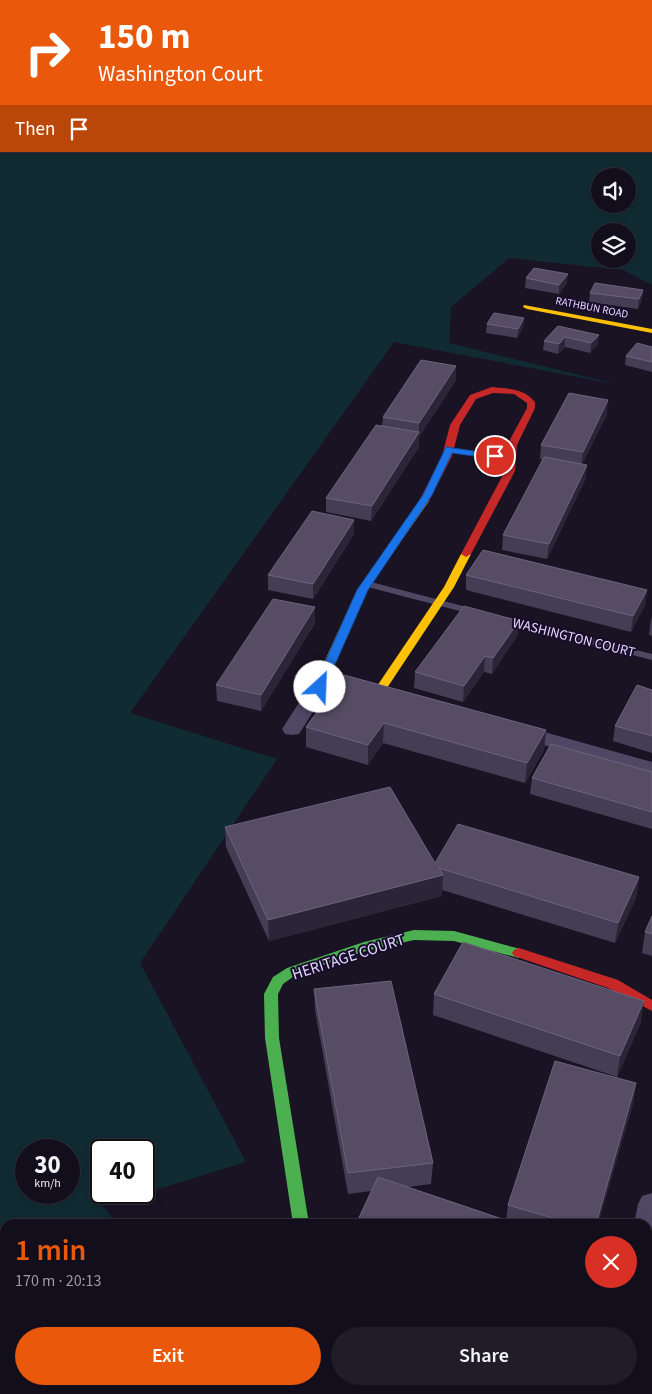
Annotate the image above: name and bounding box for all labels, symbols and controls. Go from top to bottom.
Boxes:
text: 150 m [98,12,190,62]
icon: right [15,20,80,85]
text: Washington Court [98,58,263,90]
icon: arrive [65,115,93,143]
text: Then [15,116,55,143]
map controls [591,168,636,268]
button: sound [591,168,636,213]
button: layers [591,223,636,268]
street label: RATHBUN ROAD [554,293,630,322]
pin [474,435,516,477]
icon: arrive [481,442,509,470]
street label: WASHINGTON COURT [510,613,638,663]
position arrow [293,660,345,712]
street label: HERITAGE COURT [289,928,408,986]
speed limit sign: 40 [90,1139,155,1204]
text: 30 [34,1147,61,1183]
text: km/h [34,1175,61,1192]
text: 1 min [15,1229,86,1272]
button: close [585,1236,637,1288]
text: 170 m · 20:13 [15,1270,102,1292]
button: Exit [15,1327,321,1385]
button: Share [331,1327,637,1385]

